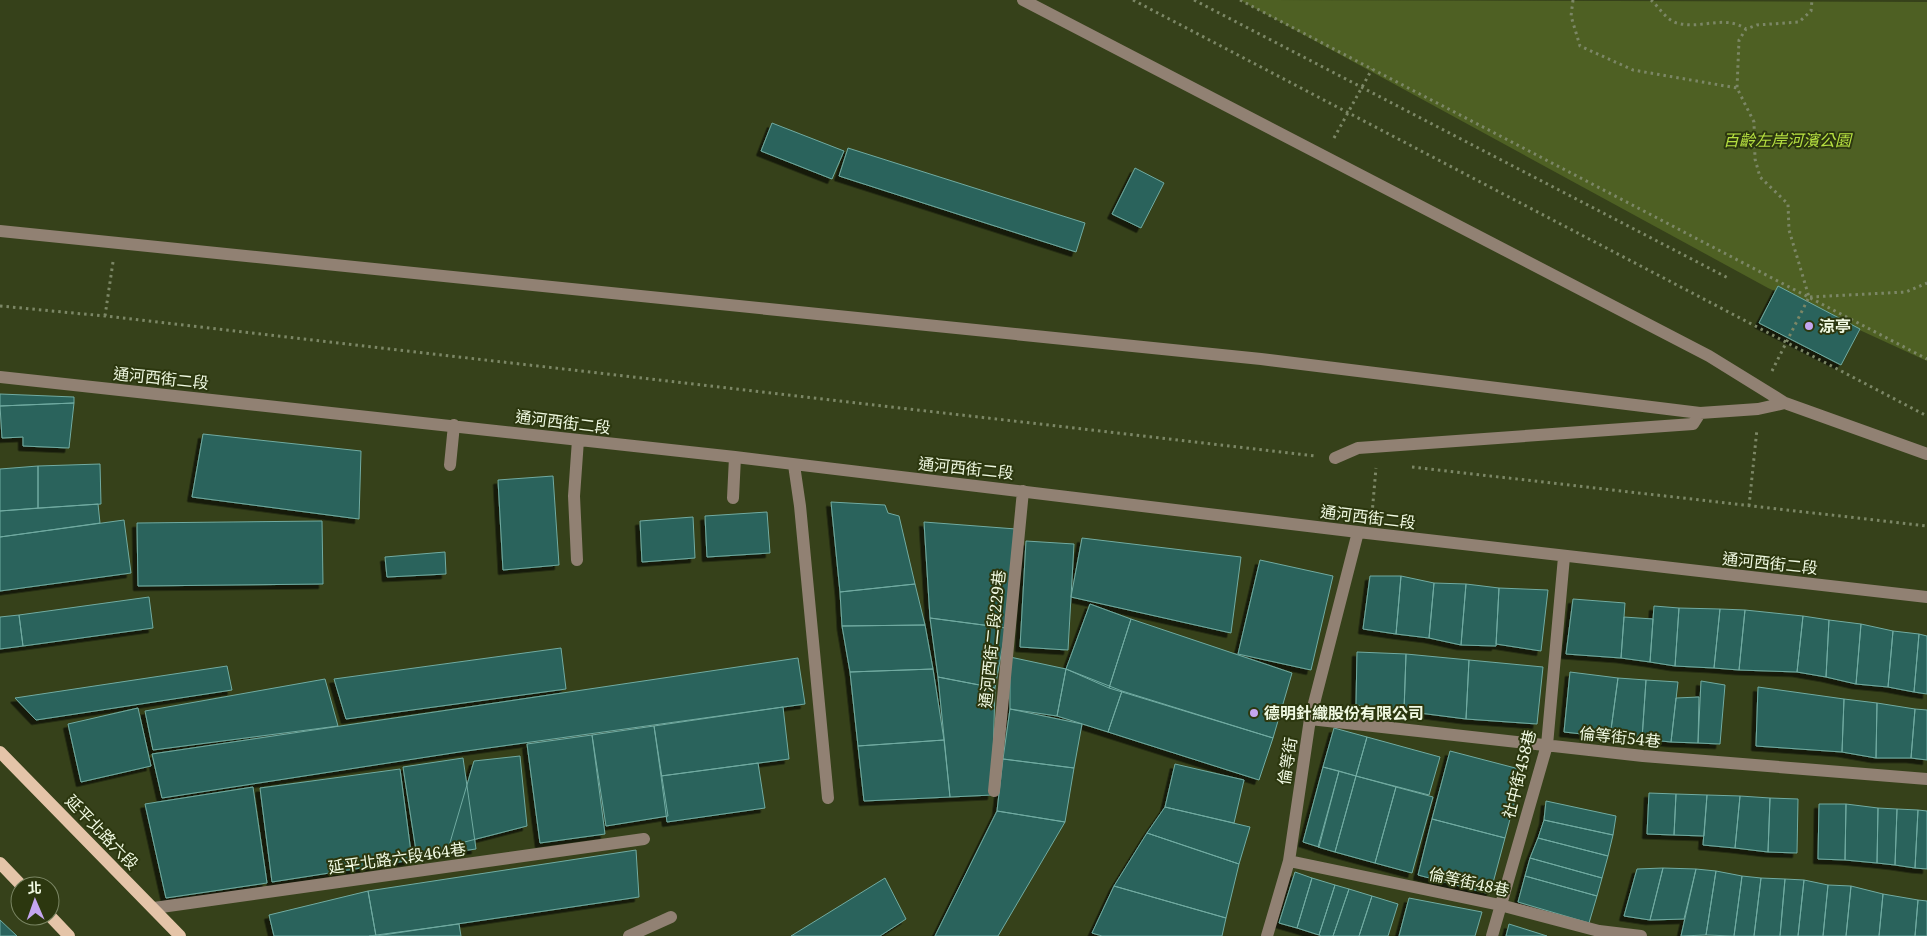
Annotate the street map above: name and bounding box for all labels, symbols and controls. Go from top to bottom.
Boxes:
park label: 百齡左岸河濱公園 [1723,129,1853,151]
place label: 涼亭 [1819,315,1851,337]
marker: 涼亭 [1803,320,1815,332]
street label: 通河西街二段 [112,362,210,394]
street label: 通河西街二段 [514,405,612,439]
street label: 通河西街二段 [917,452,1015,484]
street label: 通河西街二段 [1319,500,1417,534]
street label: 通河西街二段 [1721,547,1819,579]
street label: 通河西街二段229巷 [974,569,1010,709]
place label: 德明針織股份有限公司 [1264,702,1424,724]
marker: 德明針織股份有限公司 [1248,707,1260,719]
street label: 倫等街54巷 [1578,722,1662,752]
street label: 社中街458巷 [1497,727,1541,821]
street label: 倫等街 [1272,736,1302,786]
street label: 延平北路六段 [61,790,143,874]
street label: 延平北路六段464巷 [327,837,467,879]
street label: 倫等街48巷 [1427,863,1511,901]
north arrow [10,876,60,926]
text: 北 [27,878,42,897]

